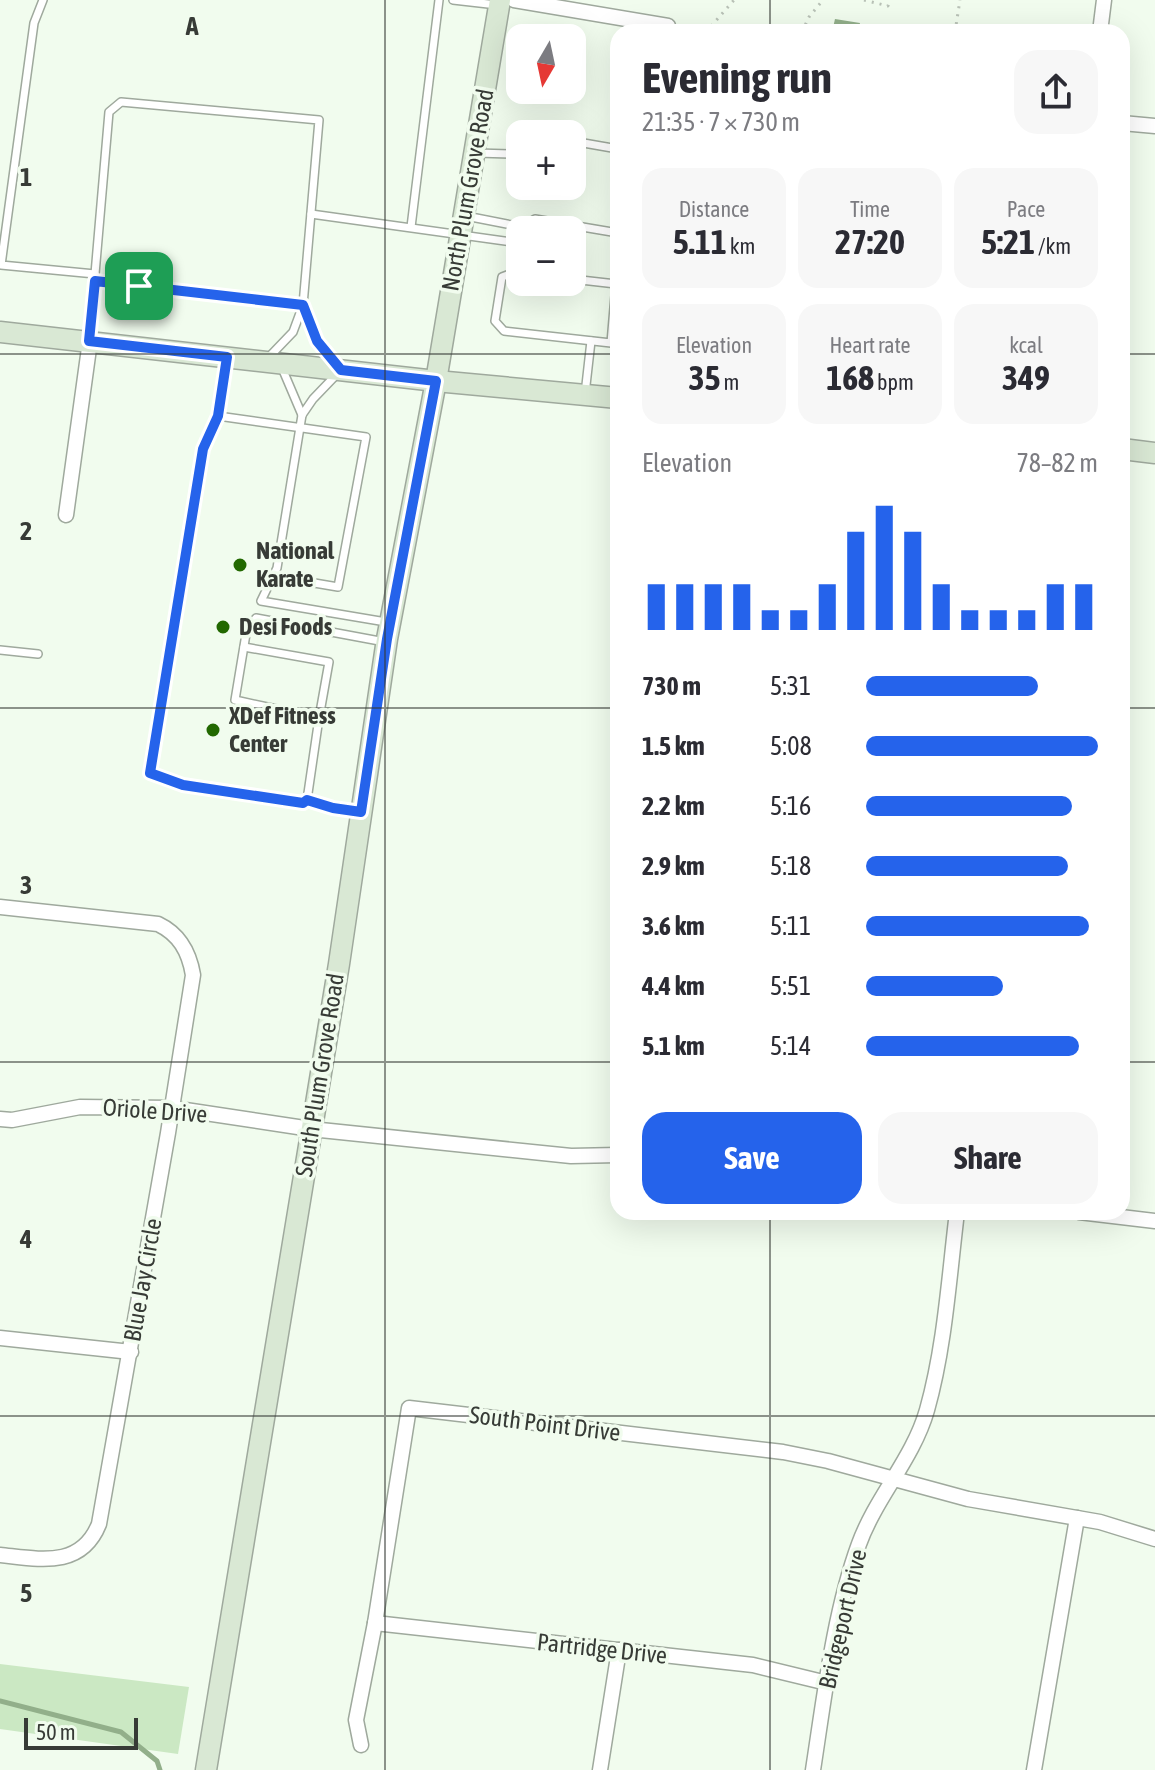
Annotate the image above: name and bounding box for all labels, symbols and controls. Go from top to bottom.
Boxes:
text: A [185,11,199,41]
north arrow [506,24,586,104]
map controls [506,24,586,296]
button: share [1014,50,1098,134]
text: Evening run [642,52,832,102]
street label: North Plum Grove Road [436,87,499,293]
text: 21:35 · 7 × 730 m [642,107,800,137]
button: + [506,120,586,200]
text: 1 [20,162,32,192]
text: Distance [679,196,749,222]
text: Time [850,196,890,222]
text: Pace [1007,196,1045,222]
button: − [506,216,586,296]
text: 5.11 [673,222,727,261]
text: 27:20 [835,222,905,261]
text: 5:21 [981,222,1035,261]
text: km [727,233,755,259]
text: /km [1035,233,1071,259]
pin [105,252,173,320]
icon: arrive [117,264,161,308]
text: Elevation [676,332,752,358]
text: Heart rate [829,332,911,358]
text: kcal [1009,332,1043,358]
text: 35 [689,358,721,397]
text: 168 [826,358,874,397]
text: 349 [1002,358,1050,397]
text: m [721,369,739,395]
text: bpm [874,369,914,395]
text: Elevation [642,448,732,478]
text: 78–82 m [1016,448,1098,478]
text: 2 [20,516,32,546]
place label: National Karate [256,537,335,592]
marker: National Karate [231,556,249,574]
place label: Desi Foods [239,613,333,640]
marker: Desi Foods [214,618,232,636]
text: 730 m [642,671,701,701]
text: 5:31 [770,671,811,701]
place label: XDef Fitness Center [228,702,336,757]
marker: XDef Fitness Center [204,721,222,739]
text: 1.5 km [642,731,705,761]
text: 5:08 [770,731,812,761]
text: 2.2 km [642,791,705,821]
text: 5:16 [770,791,811,821]
text: 2.9 km [642,851,705,881]
text: 5:18 [770,851,811,881]
text: 3 [20,870,32,900]
text: 3.6 km [642,911,705,941]
text: 5:11 [770,911,811,941]
street label: South Plum Grove Road [290,971,349,1179]
text: 4.4 km [642,971,705,1001]
text: 5:51 [770,971,811,1001]
text: 5.1 km [642,1031,705,1061]
text: 5:14 [770,1031,811,1061]
street label: Oriole Drive [102,1093,208,1128]
button: Save [642,1112,862,1204]
button: Share [878,1112,1098,1204]
street label: Blue Jay Circle [118,1216,167,1344]
text: 4 [19,1224,32,1254]
street label: South Point Drive [468,1401,622,1446]
street label: Bridgeport Drive [813,1546,872,1691]
text: 5 [20,1578,32,1608]
street label: Partridge Drive [536,1628,668,1669]
scale bar [24,1714,138,1750]
text: 50 m [36,1719,76,1745]

